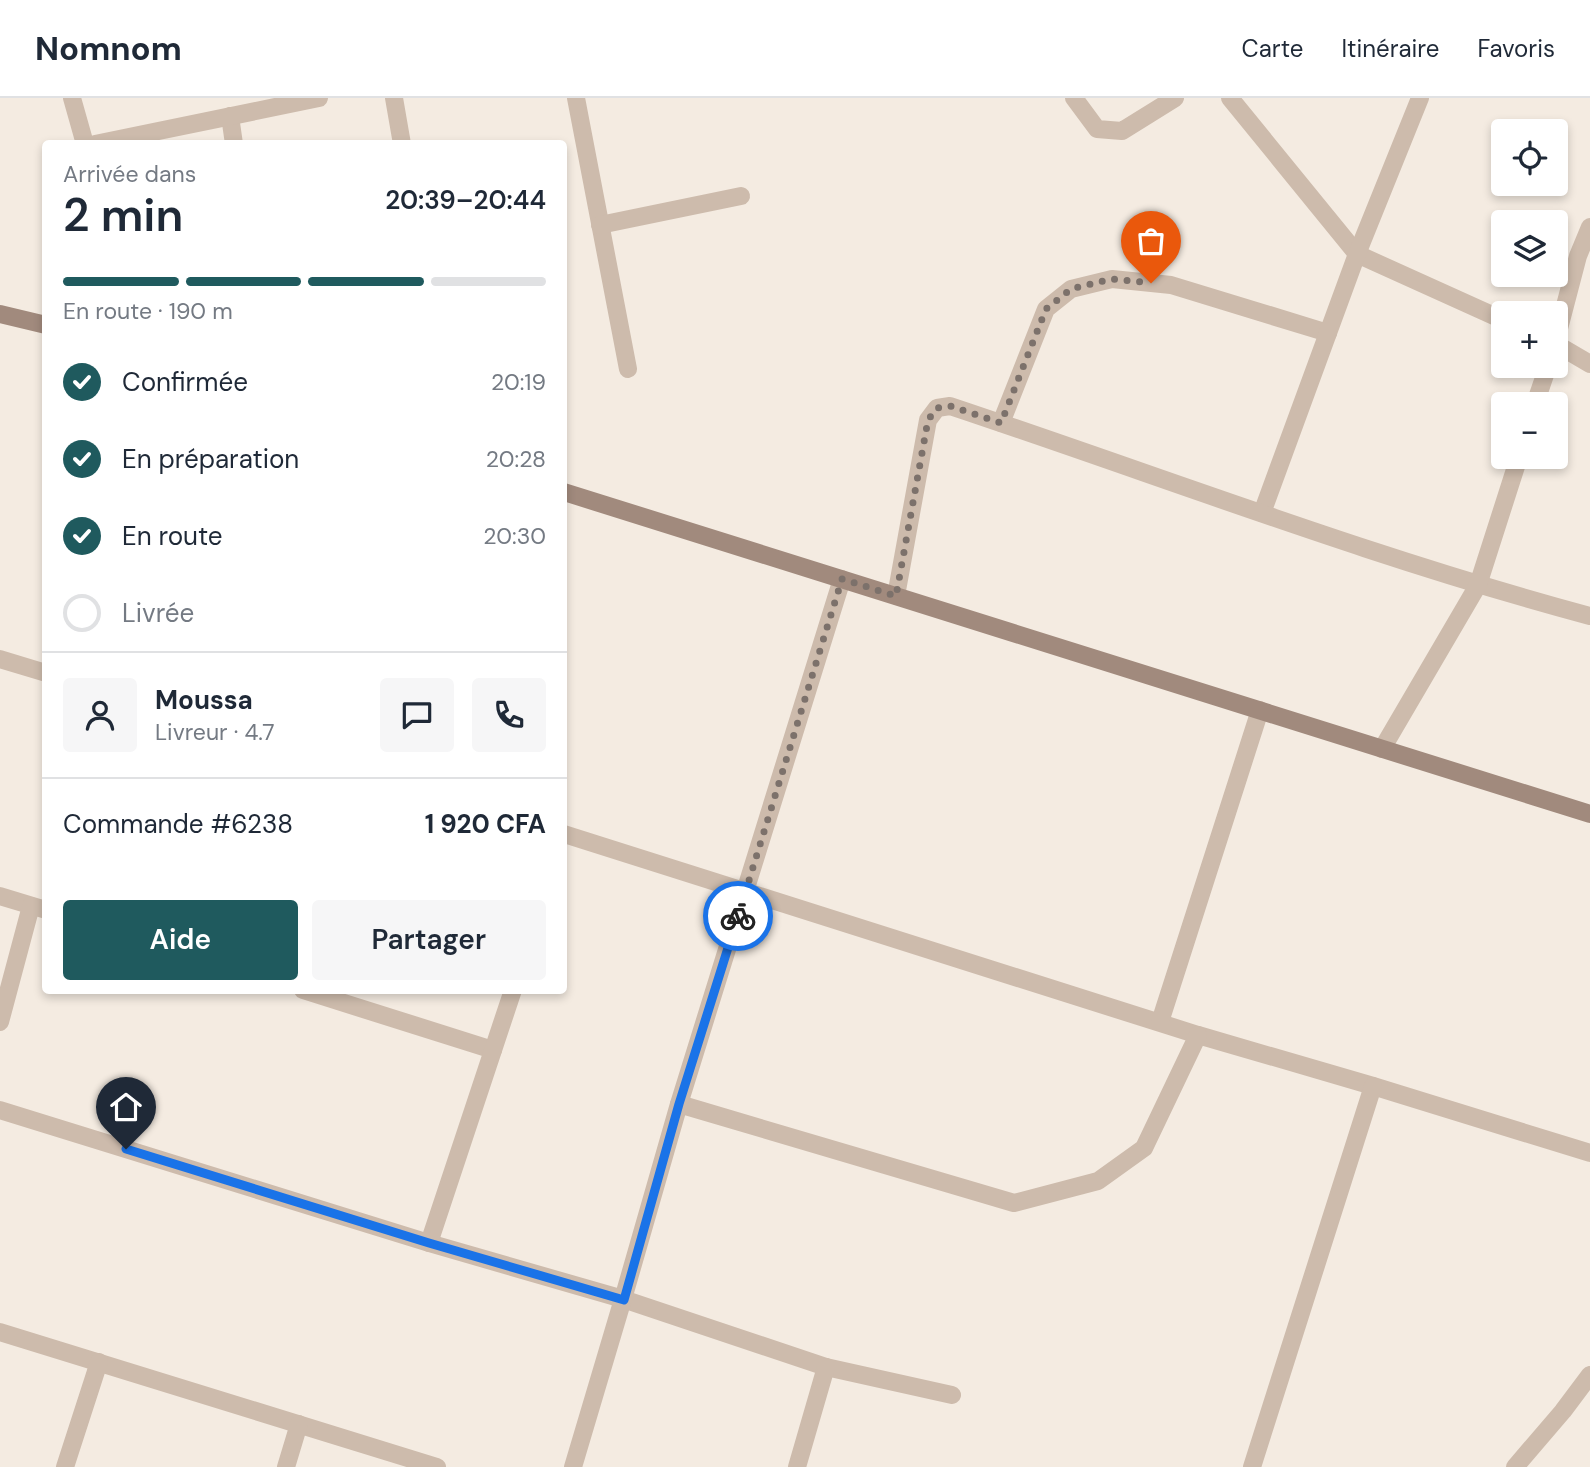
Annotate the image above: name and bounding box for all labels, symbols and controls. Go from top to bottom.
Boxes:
text: Nomnom [35,27,182,70]
text: Carte [1242,33,1303,64]
text: Itinéraire [1341,33,1439,64]
text: Favoris [1477,33,1555,64]
map controls [1491,119,1568,469]
button: locate [1491,119,1568,196]
text: Arrivée dans [63,159,196,189]
text: 20:39–20:44 [385,183,546,217]
text: 2 min [63,185,183,245]
button: layers [1491,210,1568,287]
pin [1121,211,1181,283]
icon: bag [1132,222,1170,260]
text: En route · 190 m [63,296,233,326]
button: + [1491,301,1568,378]
icon: check [63,363,101,401]
text: Confirmée [122,365,248,399]
text: 20:19 [491,367,546,397]
button: − [1491,392,1568,469]
icon: check [63,440,101,478]
text: En préparation [122,442,299,476]
text: 20:28 [486,444,546,474]
icon: check [63,517,101,555]
text: En route [122,519,223,553]
text: 20:30 [483,521,546,551]
text: Livrée [122,596,194,630]
button: person [63,678,137,752]
button: chat [380,678,454,752]
button: phone [472,678,546,752]
text: Moussa [155,683,253,717]
text: Livreur · 4.7 [155,717,275,747]
text: Commande #6238 [63,807,293,841]
text: 1 920 CFA [425,807,546,841]
courier [703,881,773,951]
icon: bike [719,897,757,935]
button: Aide [63,900,298,980]
button: Partager [312,900,546,980]
pin [96,1077,156,1149]
icon: home [107,1088,145,1126]

